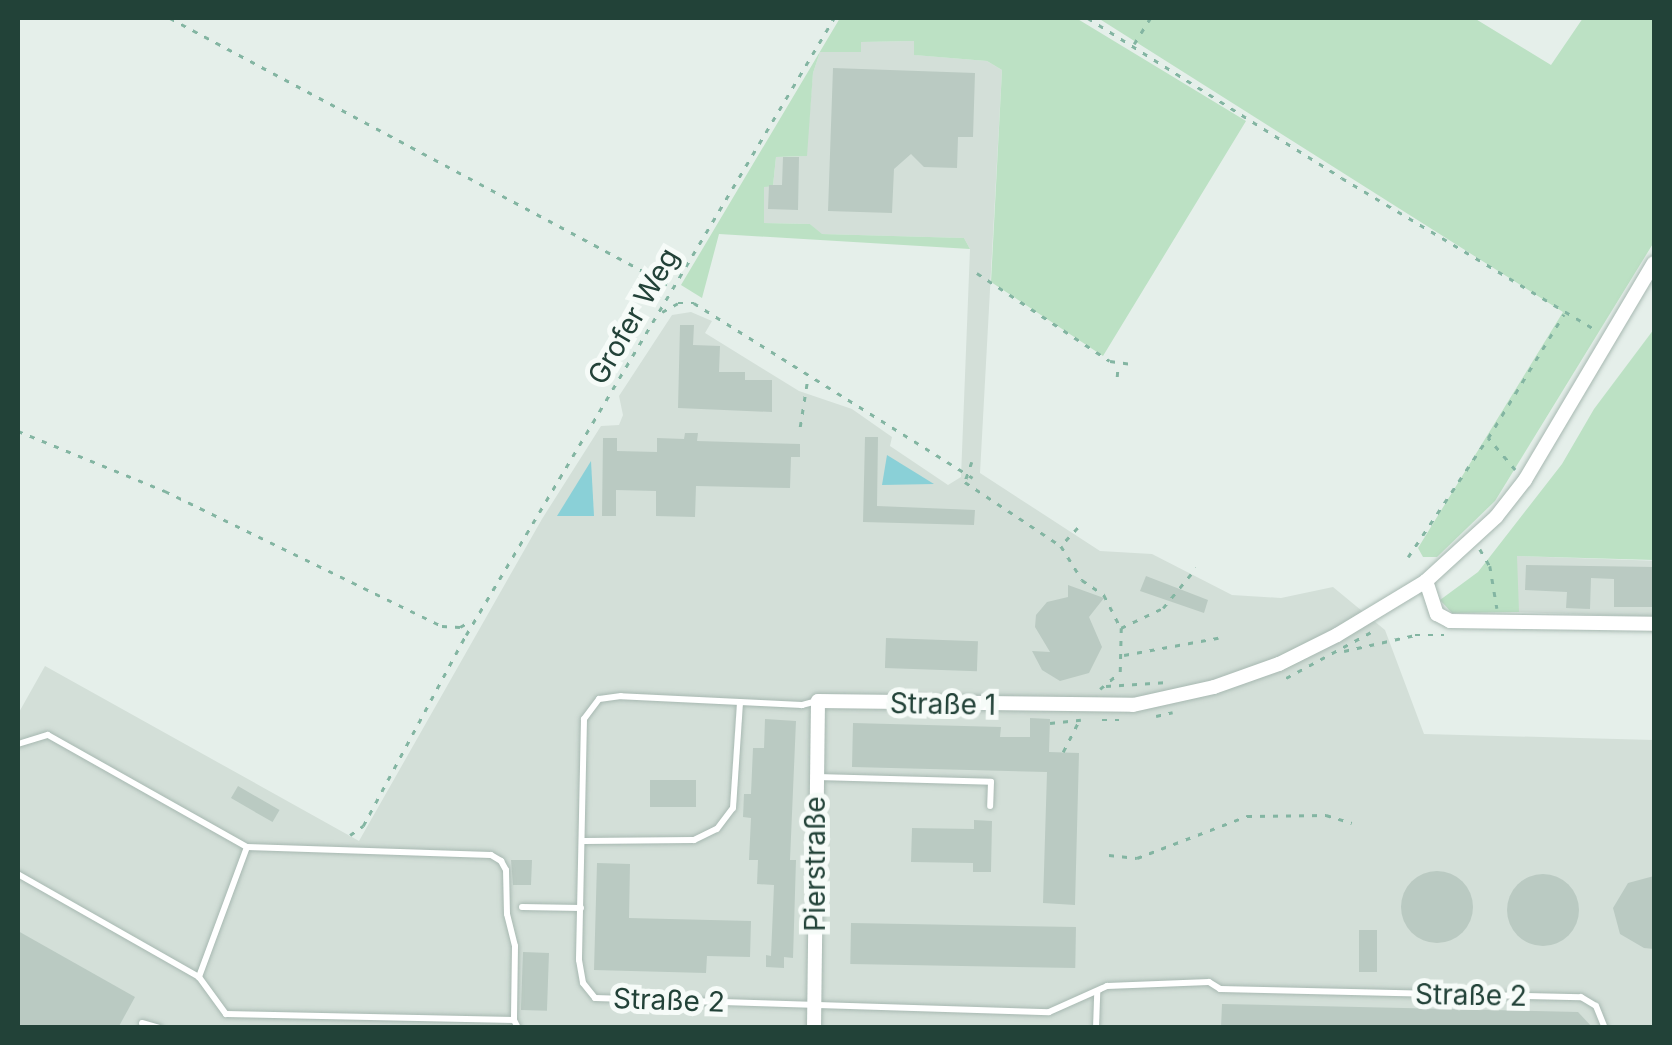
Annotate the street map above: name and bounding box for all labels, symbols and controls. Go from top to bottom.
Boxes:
street label: Grofer Weg [581,242,685,390]
street label: Straße 1 [890,686,996,722]
street label: Pierstraße [798,796,832,932]
street label: Straße 2 [1415,977,1527,1013]
street label: Straße 2 [612,981,726,1019]

